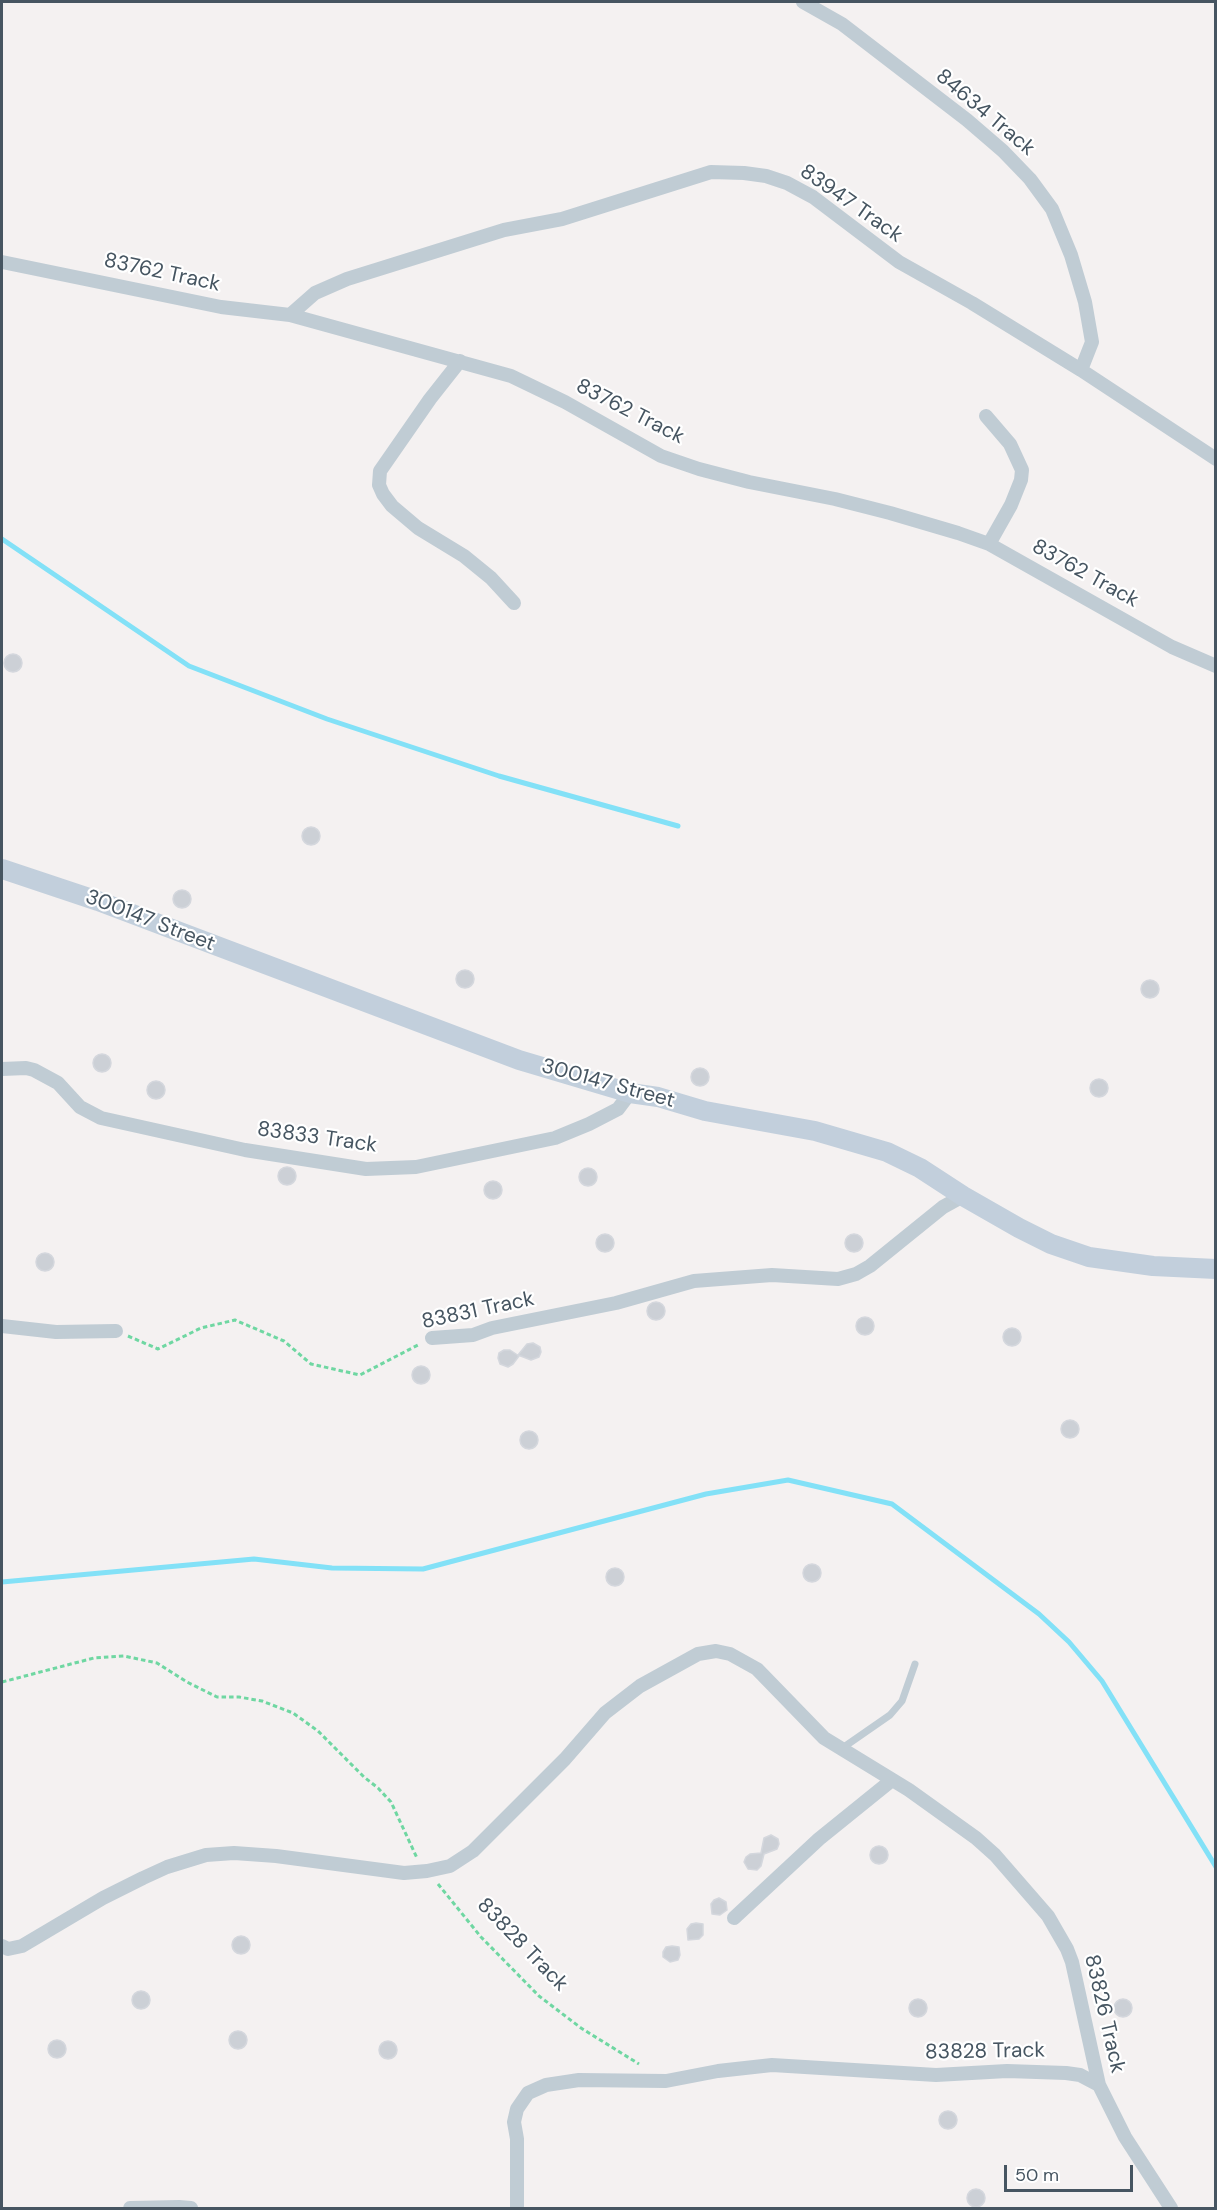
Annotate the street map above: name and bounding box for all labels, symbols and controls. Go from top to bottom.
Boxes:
street label: 84634 Track [930,64,1040,162]
street label: 83947 Track [795,159,907,249]
street label: 83762 Track [102,248,222,298]
street label: 83762 Track [572,374,688,450]
street label: 83762 Track [1027,534,1143,614]
street label: 300147 Street [82,885,218,957]
street label: 300147 Street [539,1054,677,1114]
street label: 83833 Track [255,1117,379,1159]
street label: 83831 Track [419,1287,537,1335]
street label: 83828 Track [471,1893,573,1997]
street label: 83826 Track [1078,1952,1130,2076]
street label: 83828 Track [925,2038,1045,2066]
scale bar [1007,2153,1136,2191]
text: 50 m [1015,2163,1059,2187]

